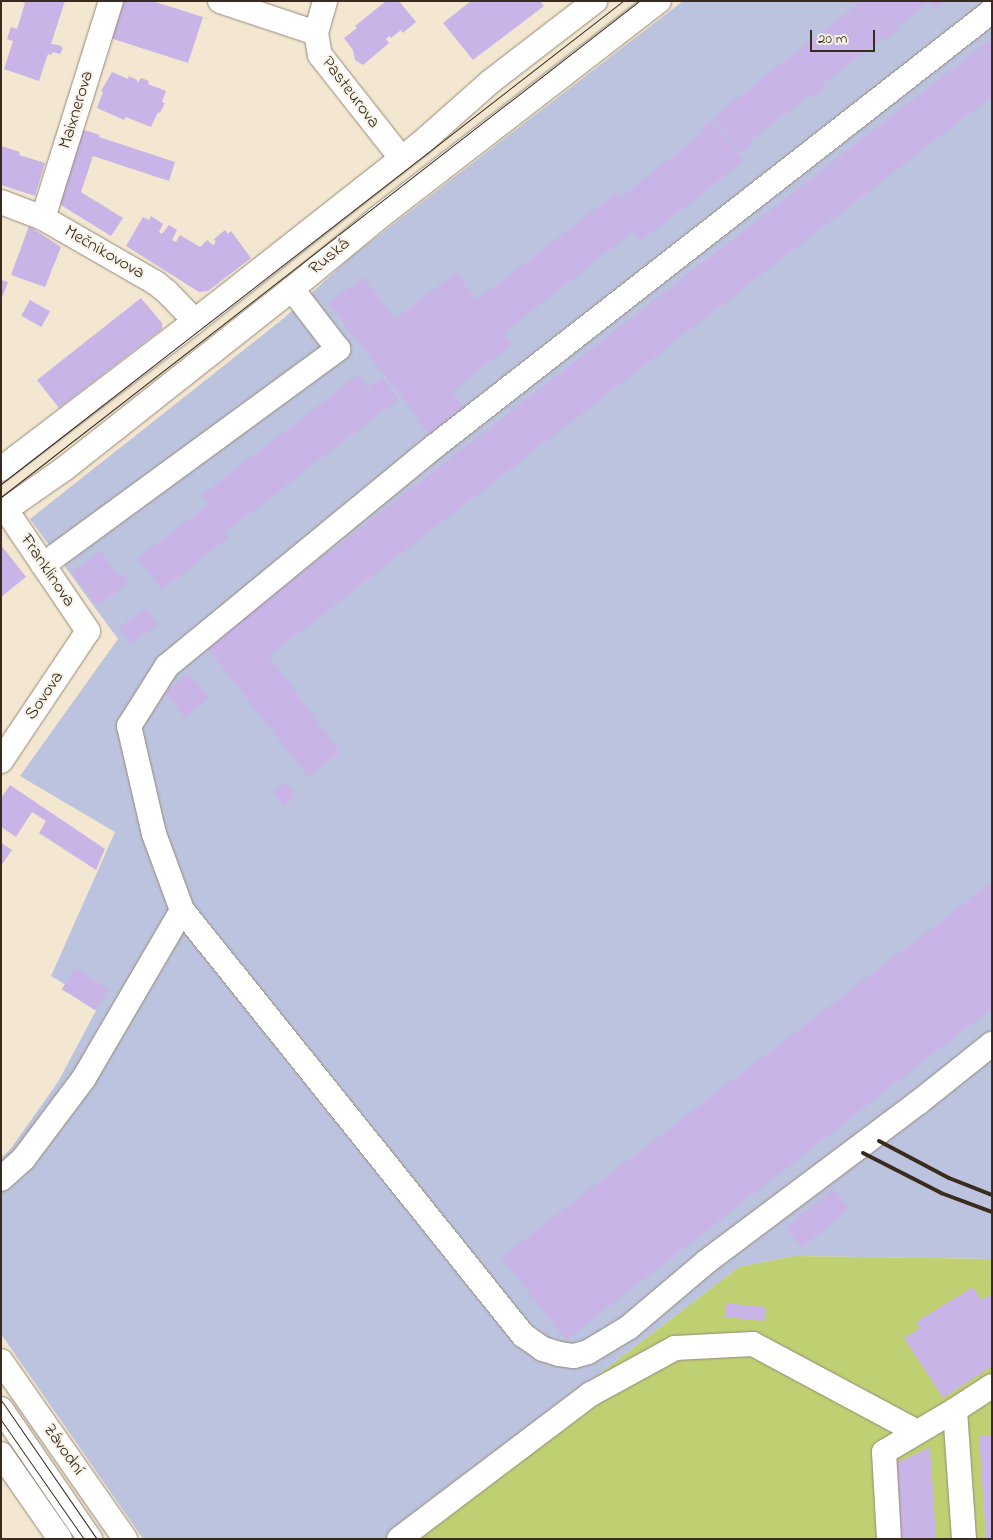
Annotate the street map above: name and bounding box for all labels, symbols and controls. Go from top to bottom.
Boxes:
scale bar [813,20,878,52]
text: 20 m [818,28,847,50]
street label: Pasteurova [316,53,384,133]
street label: Maixnerova [55,68,99,152]
street label: Mečnikovova [60,221,148,285]
street label: Ruská [305,234,355,280]
street label: Franklinova [15,530,79,612]
street label: Sovova [21,668,69,724]
street label: Závodní [38,1420,88,1480]

